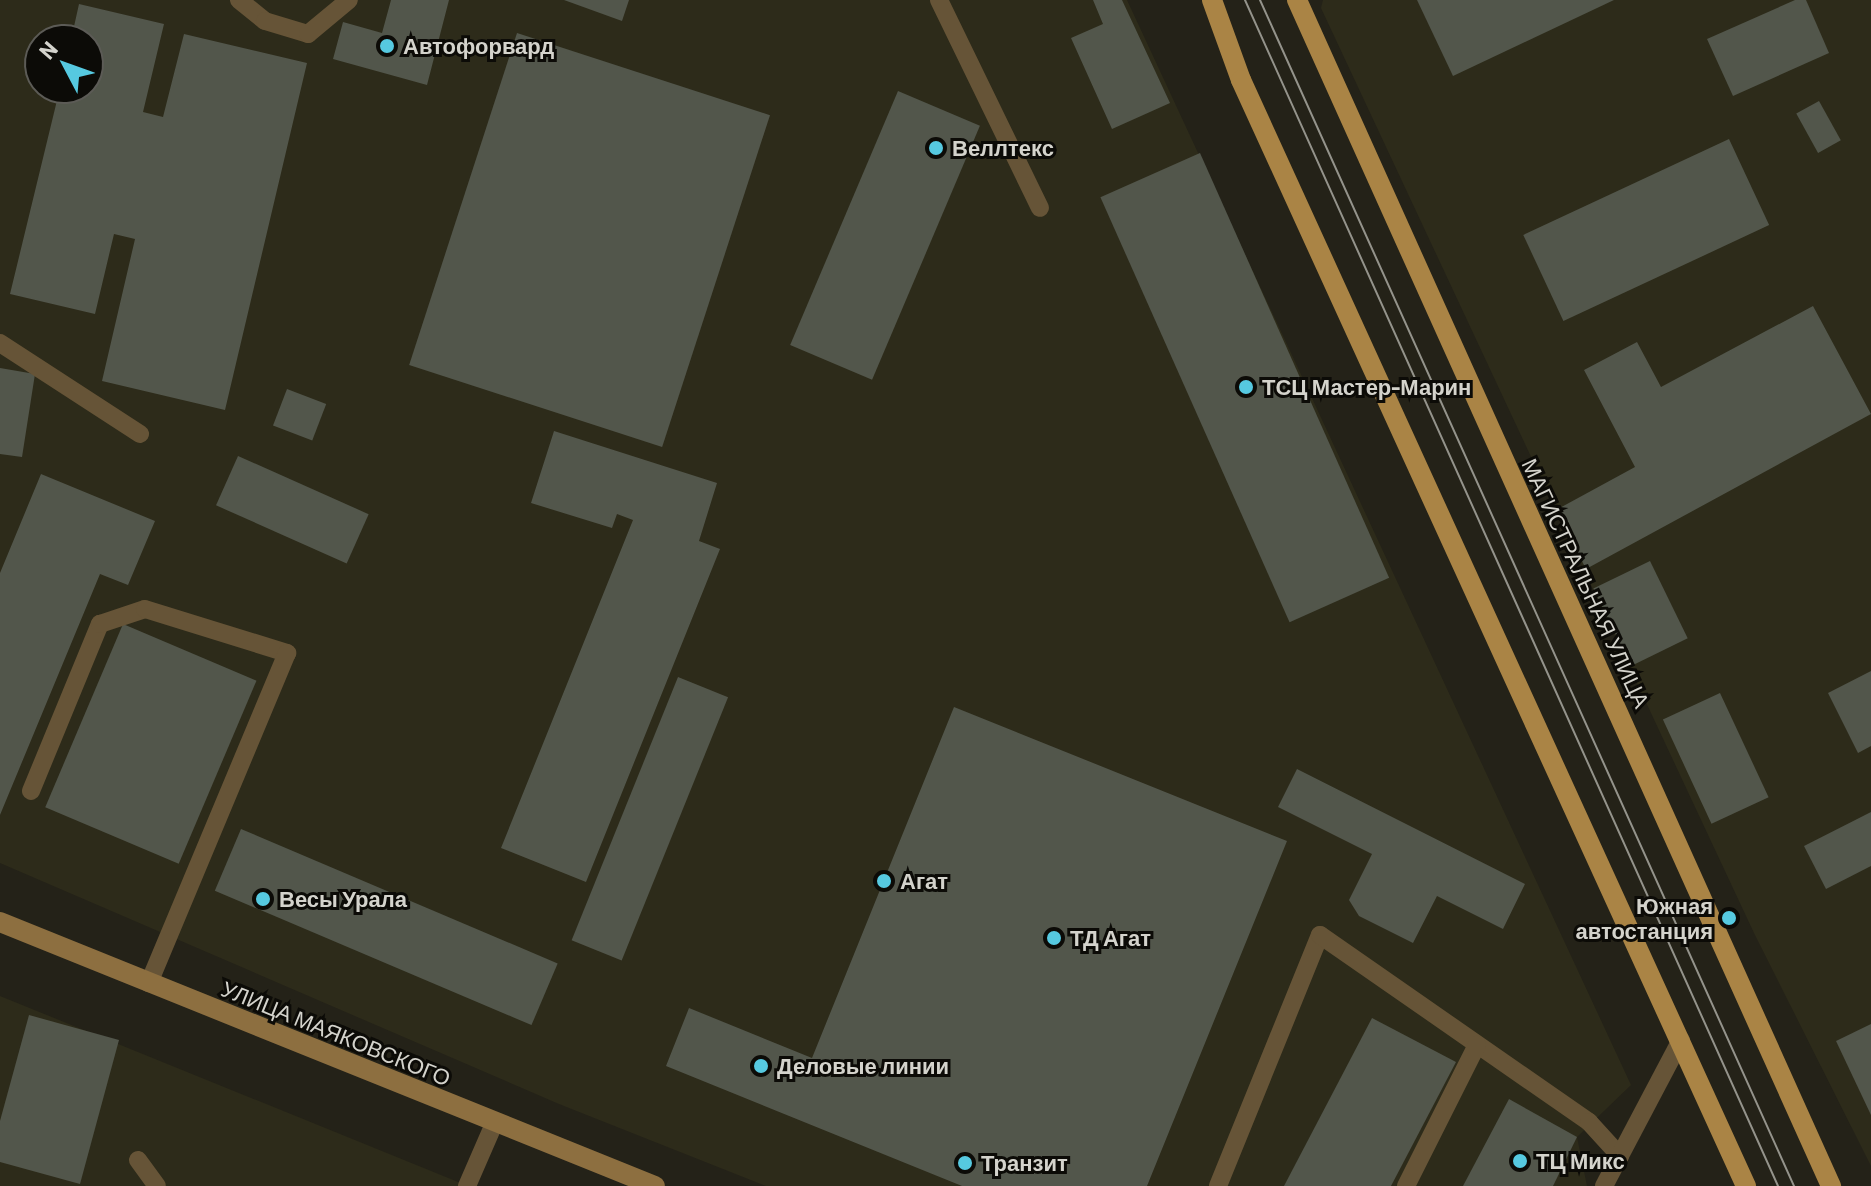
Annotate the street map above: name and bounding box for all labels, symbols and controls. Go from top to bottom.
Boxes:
north arrow [24,24,104,104]
place label: Автофорвард [403,33,554,59]
text: N [33,36,62,64]
marker: Автофорвард [378,37,396,55]
place label: Веллтекс [952,135,1054,161]
marker: Веллтекс [927,139,945,157]
place label: ТСЦ Мастер-Марин [1262,374,1471,400]
marker: ТСЦ Мастер-Марин [1237,378,1255,396]
street label: МАГИСТРАЛЬНАЯ УЛИЦА [1517,454,1655,712]
place label: Агат [900,868,948,894]
marker: Агат [875,872,893,890]
place label: Весы Урала [279,886,407,912]
marker: Весы Урала [254,890,272,908]
place label: Южная автостанция [1575,892,1713,944]
marker: Южная автостанция [1720,909,1738,927]
place label: ТД Агат [1070,925,1151,951]
marker: ТД Агат [1045,929,1063,947]
street label: УЛИЦА МАЯКОВСКОГО [218,975,454,1091]
place label: Деловые линии [777,1053,949,1079]
marker: Деловые линии [752,1057,770,1075]
place label: ТЦ Микс [1536,1148,1625,1174]
place label: Транзит [981,1150,1068,1176]
marker: ТЦ Микс [1511,1152,1529,1170]
marker: Транзит [956,1154,974,1172]

